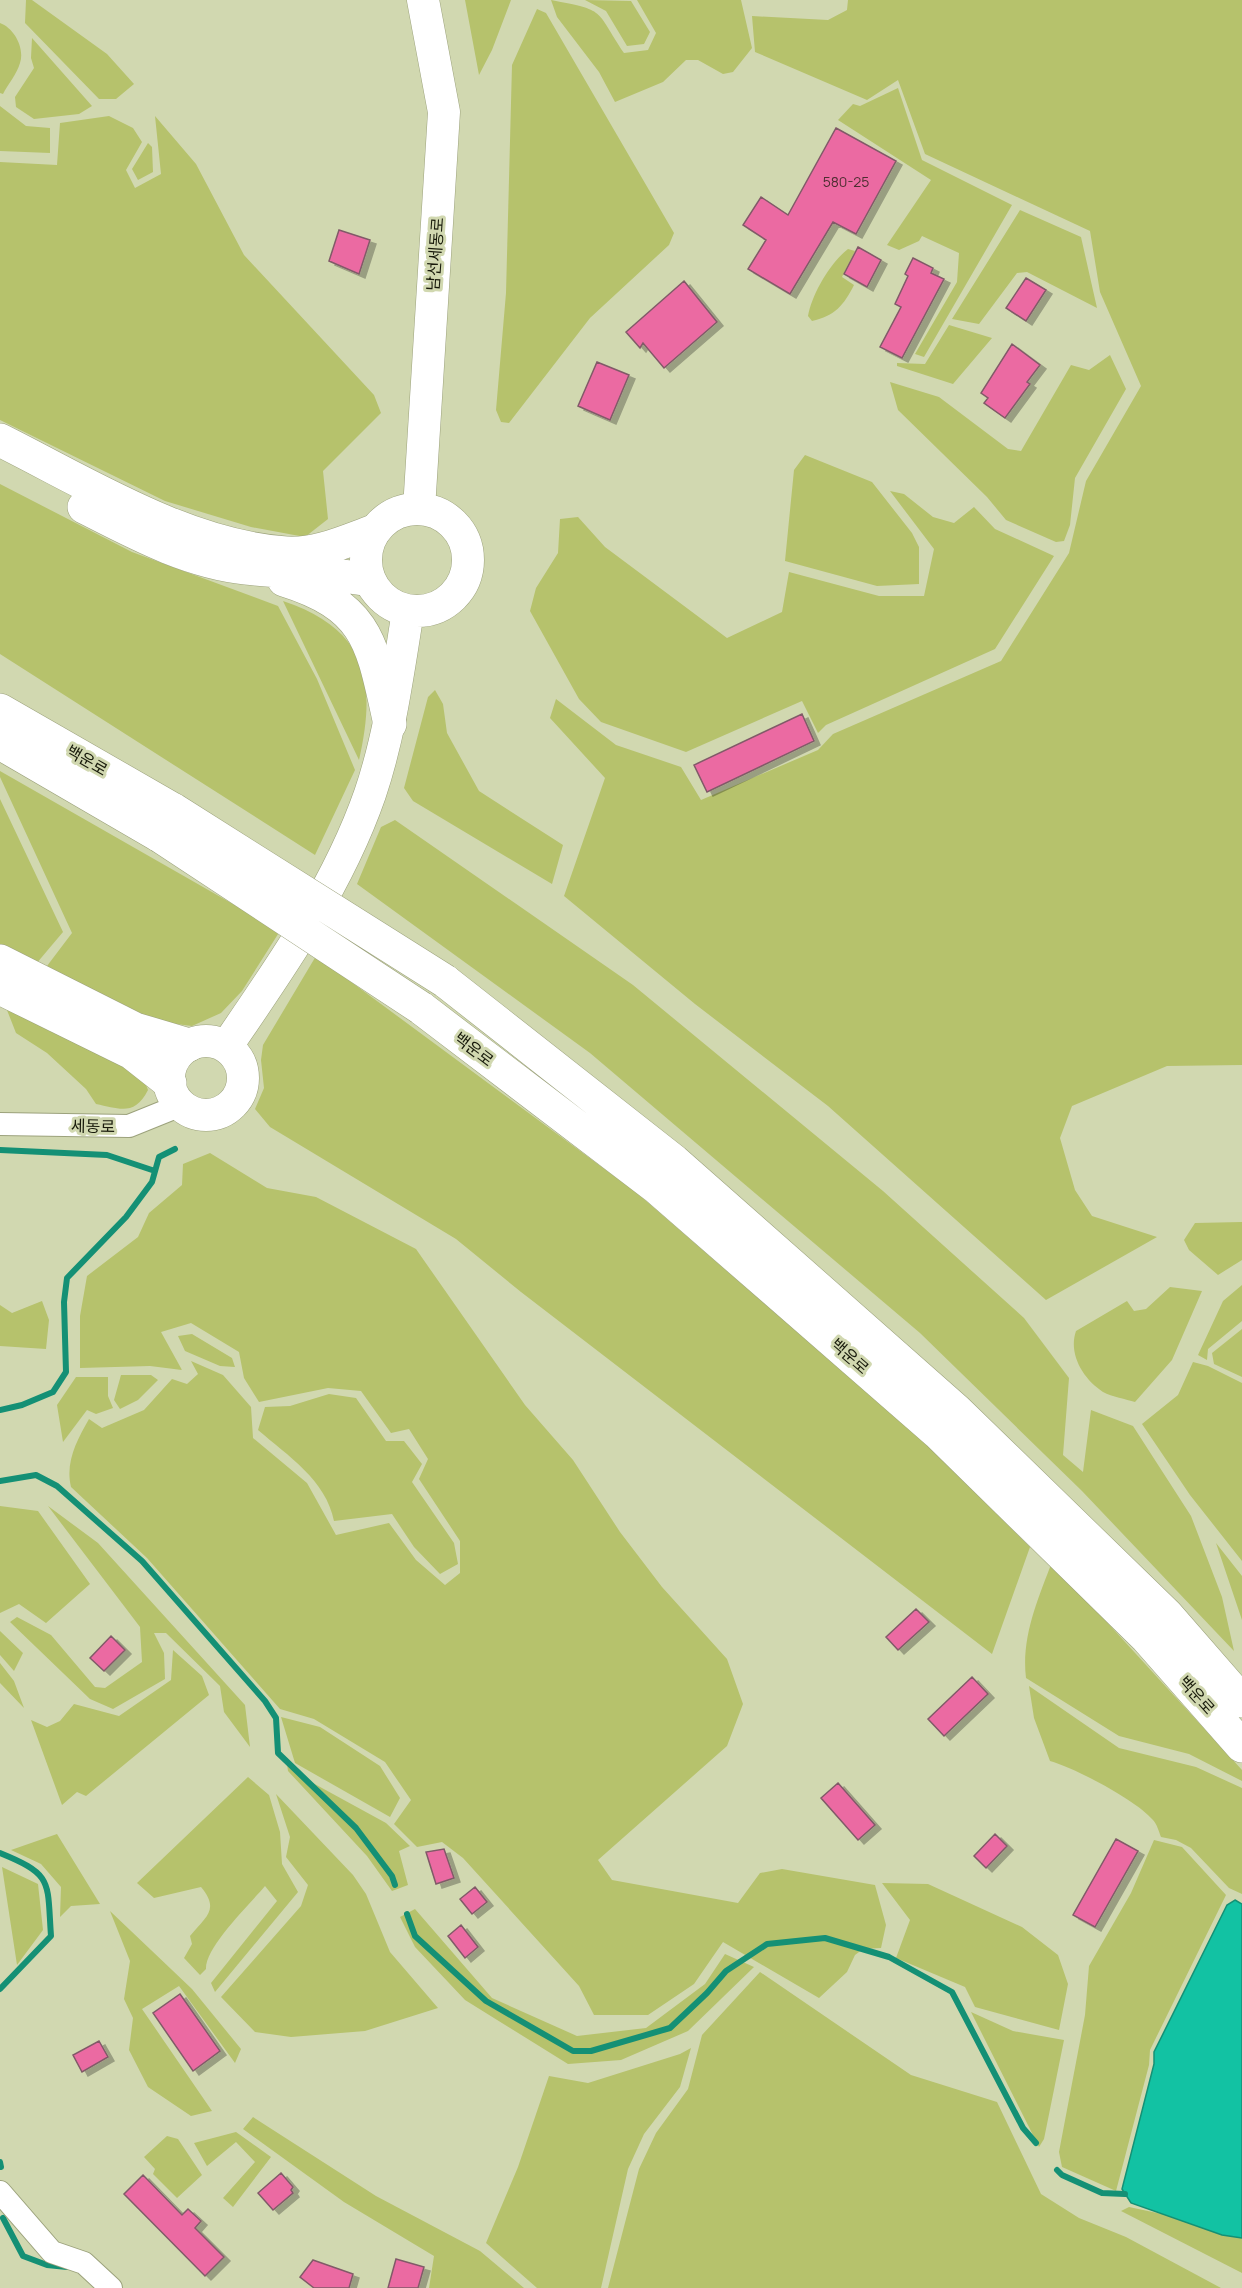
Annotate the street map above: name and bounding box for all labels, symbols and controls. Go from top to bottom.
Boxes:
house number: 580-25 [823,172,869,191]
street label: 남선세동로 [421,216,449,291]
street label: 백운로 [62,739,112,781]
street label: 백운로 [450,1027,498,1071]
street label: 세동로 [71,1115,116,1137]
street label: 백운로 [826,1333,874,1379]
street label: 백운로 [1174,1671,1220,1719]

